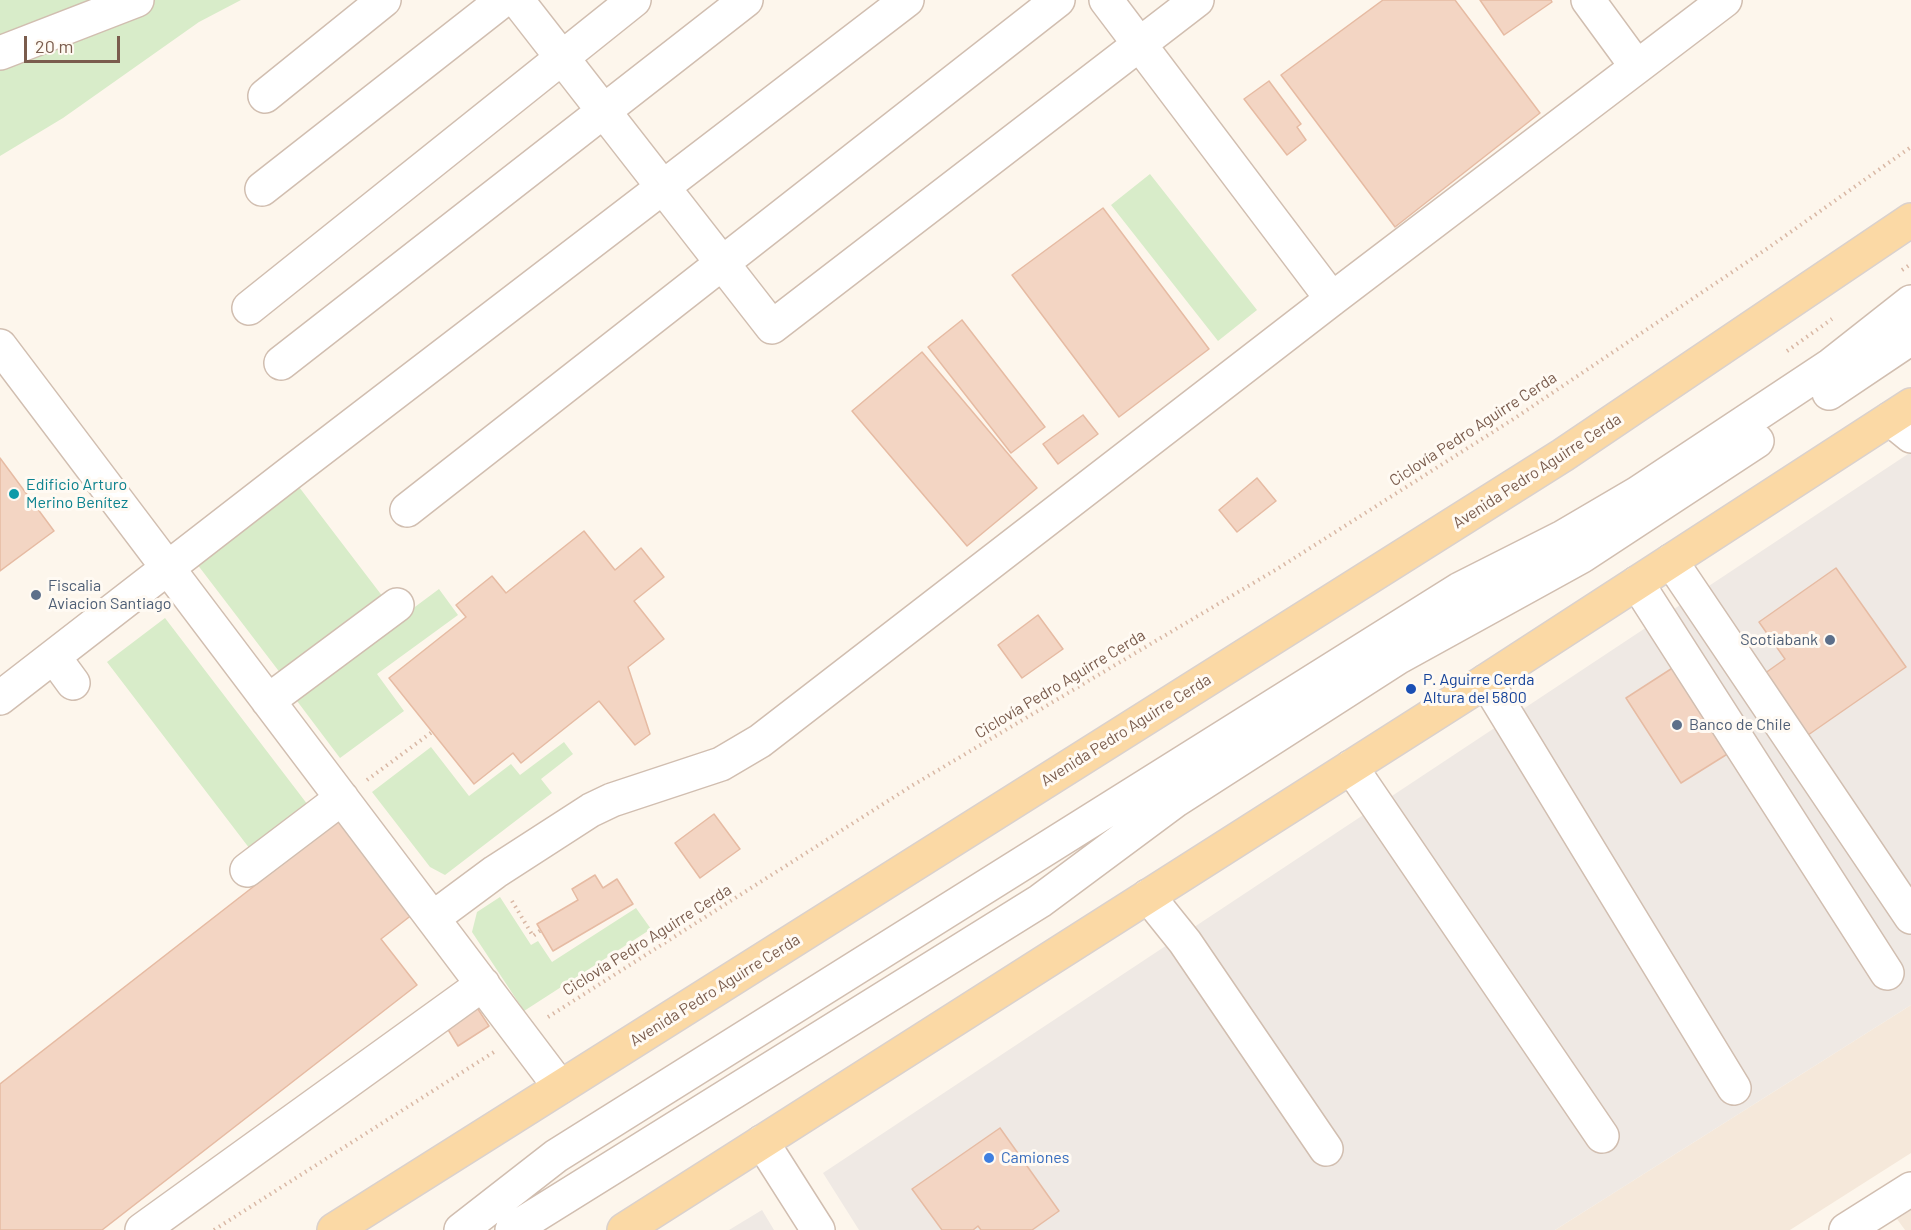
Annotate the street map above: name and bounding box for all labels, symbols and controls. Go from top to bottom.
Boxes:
scale bar [27,24,123,62]
text: 20 m [35,35,73,57]
street label: Ciclovía Pedro Aguirre Cerda [1386,368,1560,490]
street label: Avenida Pedro Aguirre Cerda [1449,409,1625,533]
place label: Edificio Arturo Merino Benítez [26,475,128,513]
marker: Edificio Arturo Merino Benítez [7,487,21,501]
place label: Fiscalia Aviacion Santiago [48,576,172,614]
marker: Fiscalia Aviacion Santiago [29,588,43,602]
street label: Ciclovía Pedro Aguirre Cerda [971,625,1149,743]
place label: Scotiabank [1740,630,1818,650]
marker: Scotiabank [1823,633,1837,647]
street label: Avenida Pedro Aguirre Cerda [1037,670,1215,790]
place label: P. Aguirre Cerda Altura del 5800 [1423,670,1534,708]
marker: P. Aguirre Cerda Altura del 5800 [1404,682,1418,696]
place label: Banco de Chile [1689,715,1791,735]
marker: Banco de Chile [1670,718,1684,732]
street label: Ciclovía Pedro Aguirre Cerda [559,880,735,1000]
street label: Avenida Pedro Aguirre Cerda [626,930,804,1050]
place label: Camiones [1001,1148,1069,1168]
marker: Camiones [982,1151,996,1165]

